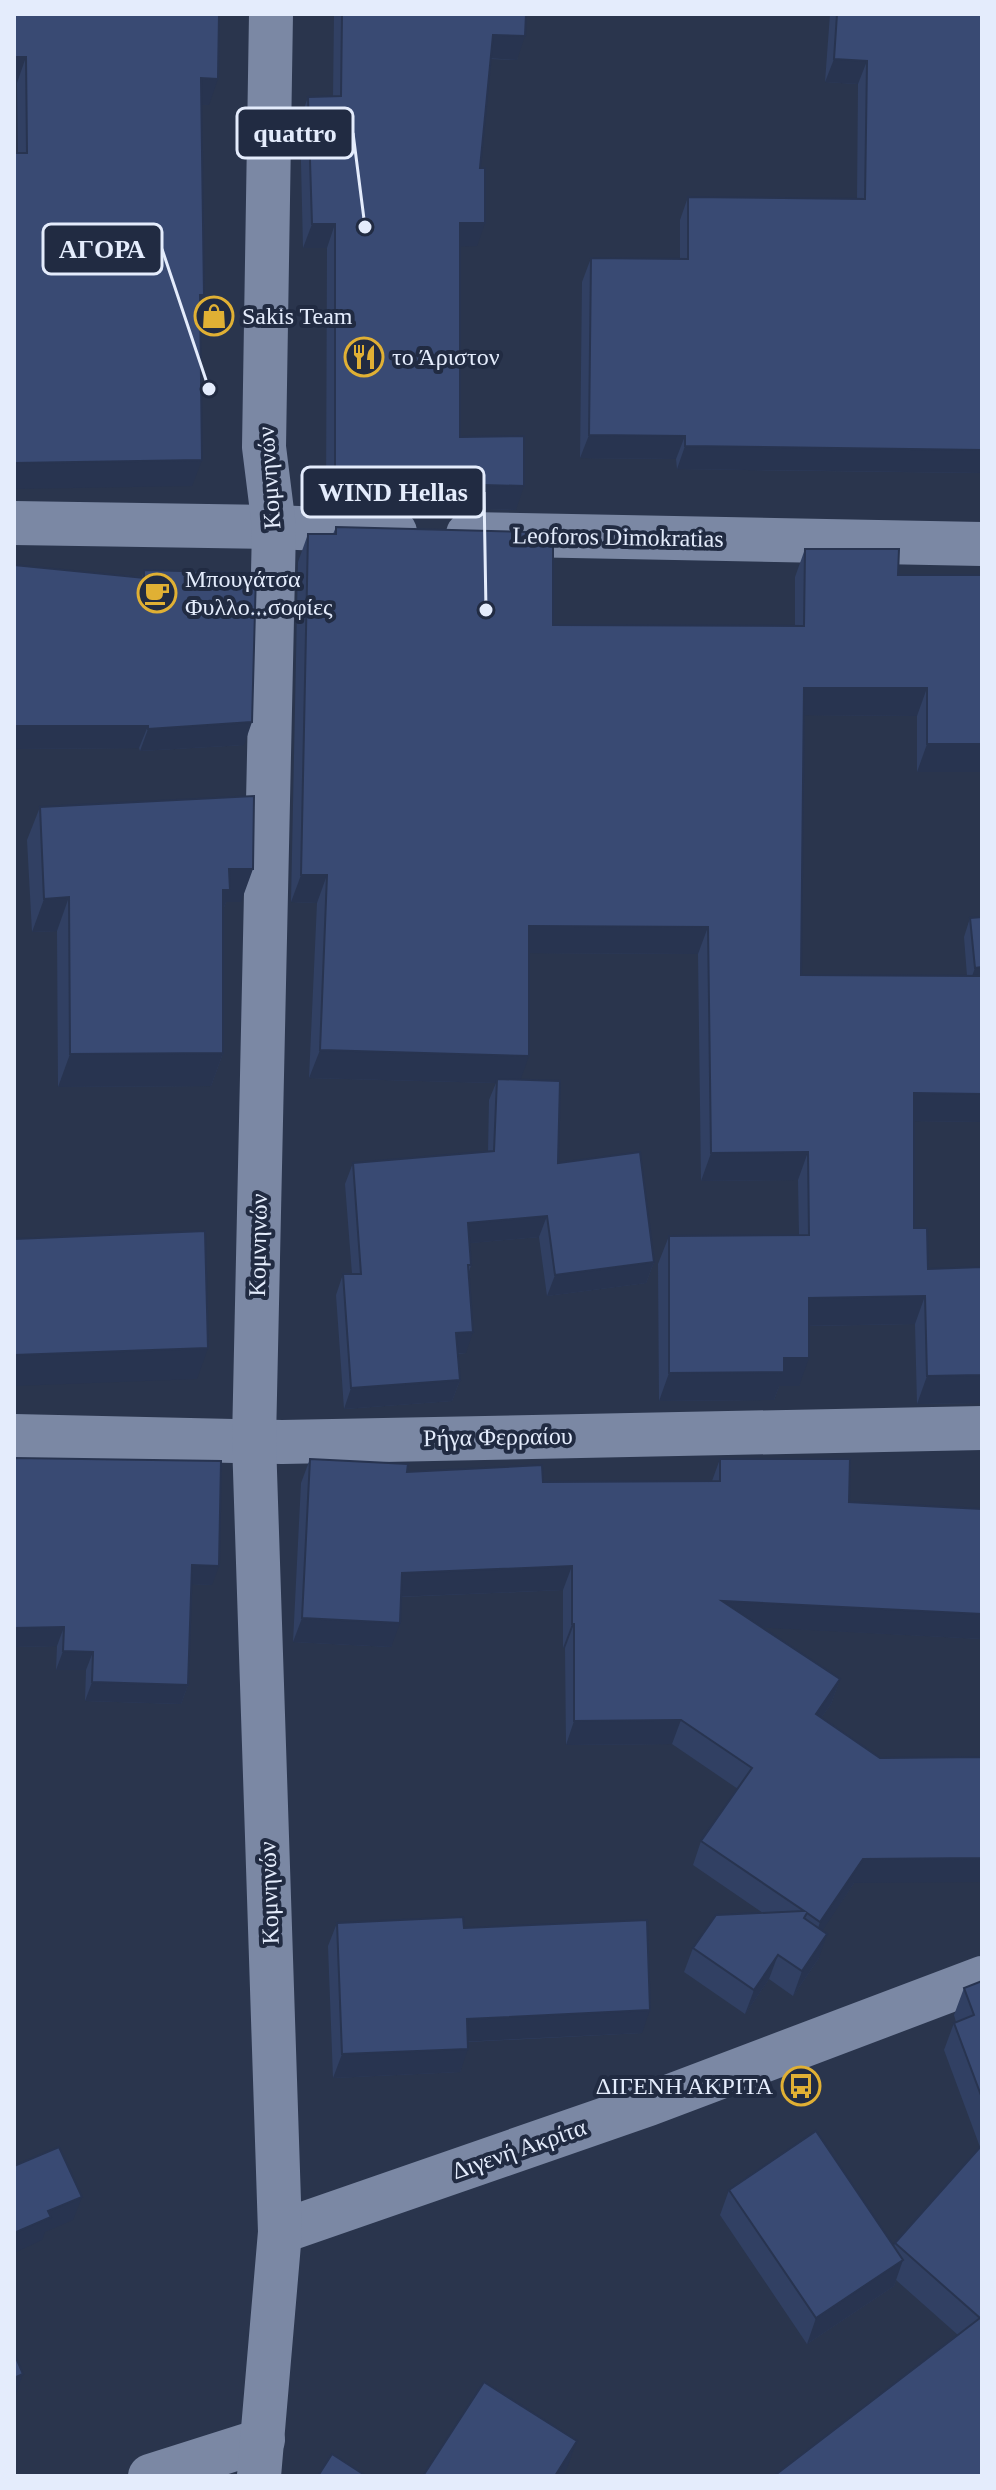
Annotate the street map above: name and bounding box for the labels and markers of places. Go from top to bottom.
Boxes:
callout: quattro [237,108,353,158]
callout: ΑΓΟΡΑ [43,224,162,274]
shop icon: Sakis Team [193,295,235,337]
place label: Sakis Team [242,303,353,329]
restaurant icon: το Άριστον [343,336,385,378]
place label: το Άριστον [392,344,500,370]
callout: WIND Hellas [302,467,484,517]
place label: Μπουγάτσα Φυλλο...σοφίες [185,566,333,620]
cafe icon: Μπουγάτσα Φυλλο...σοφίες [136,572,178,614]
bus stop icon: ΔΙΓΕΝΗ ΑΚΡΙΤΑ [780,2065,822,2107]
place label: ΔΙΓΕΝΗ ΑΚΡΙΤΑ [596,2073,774,2099]

